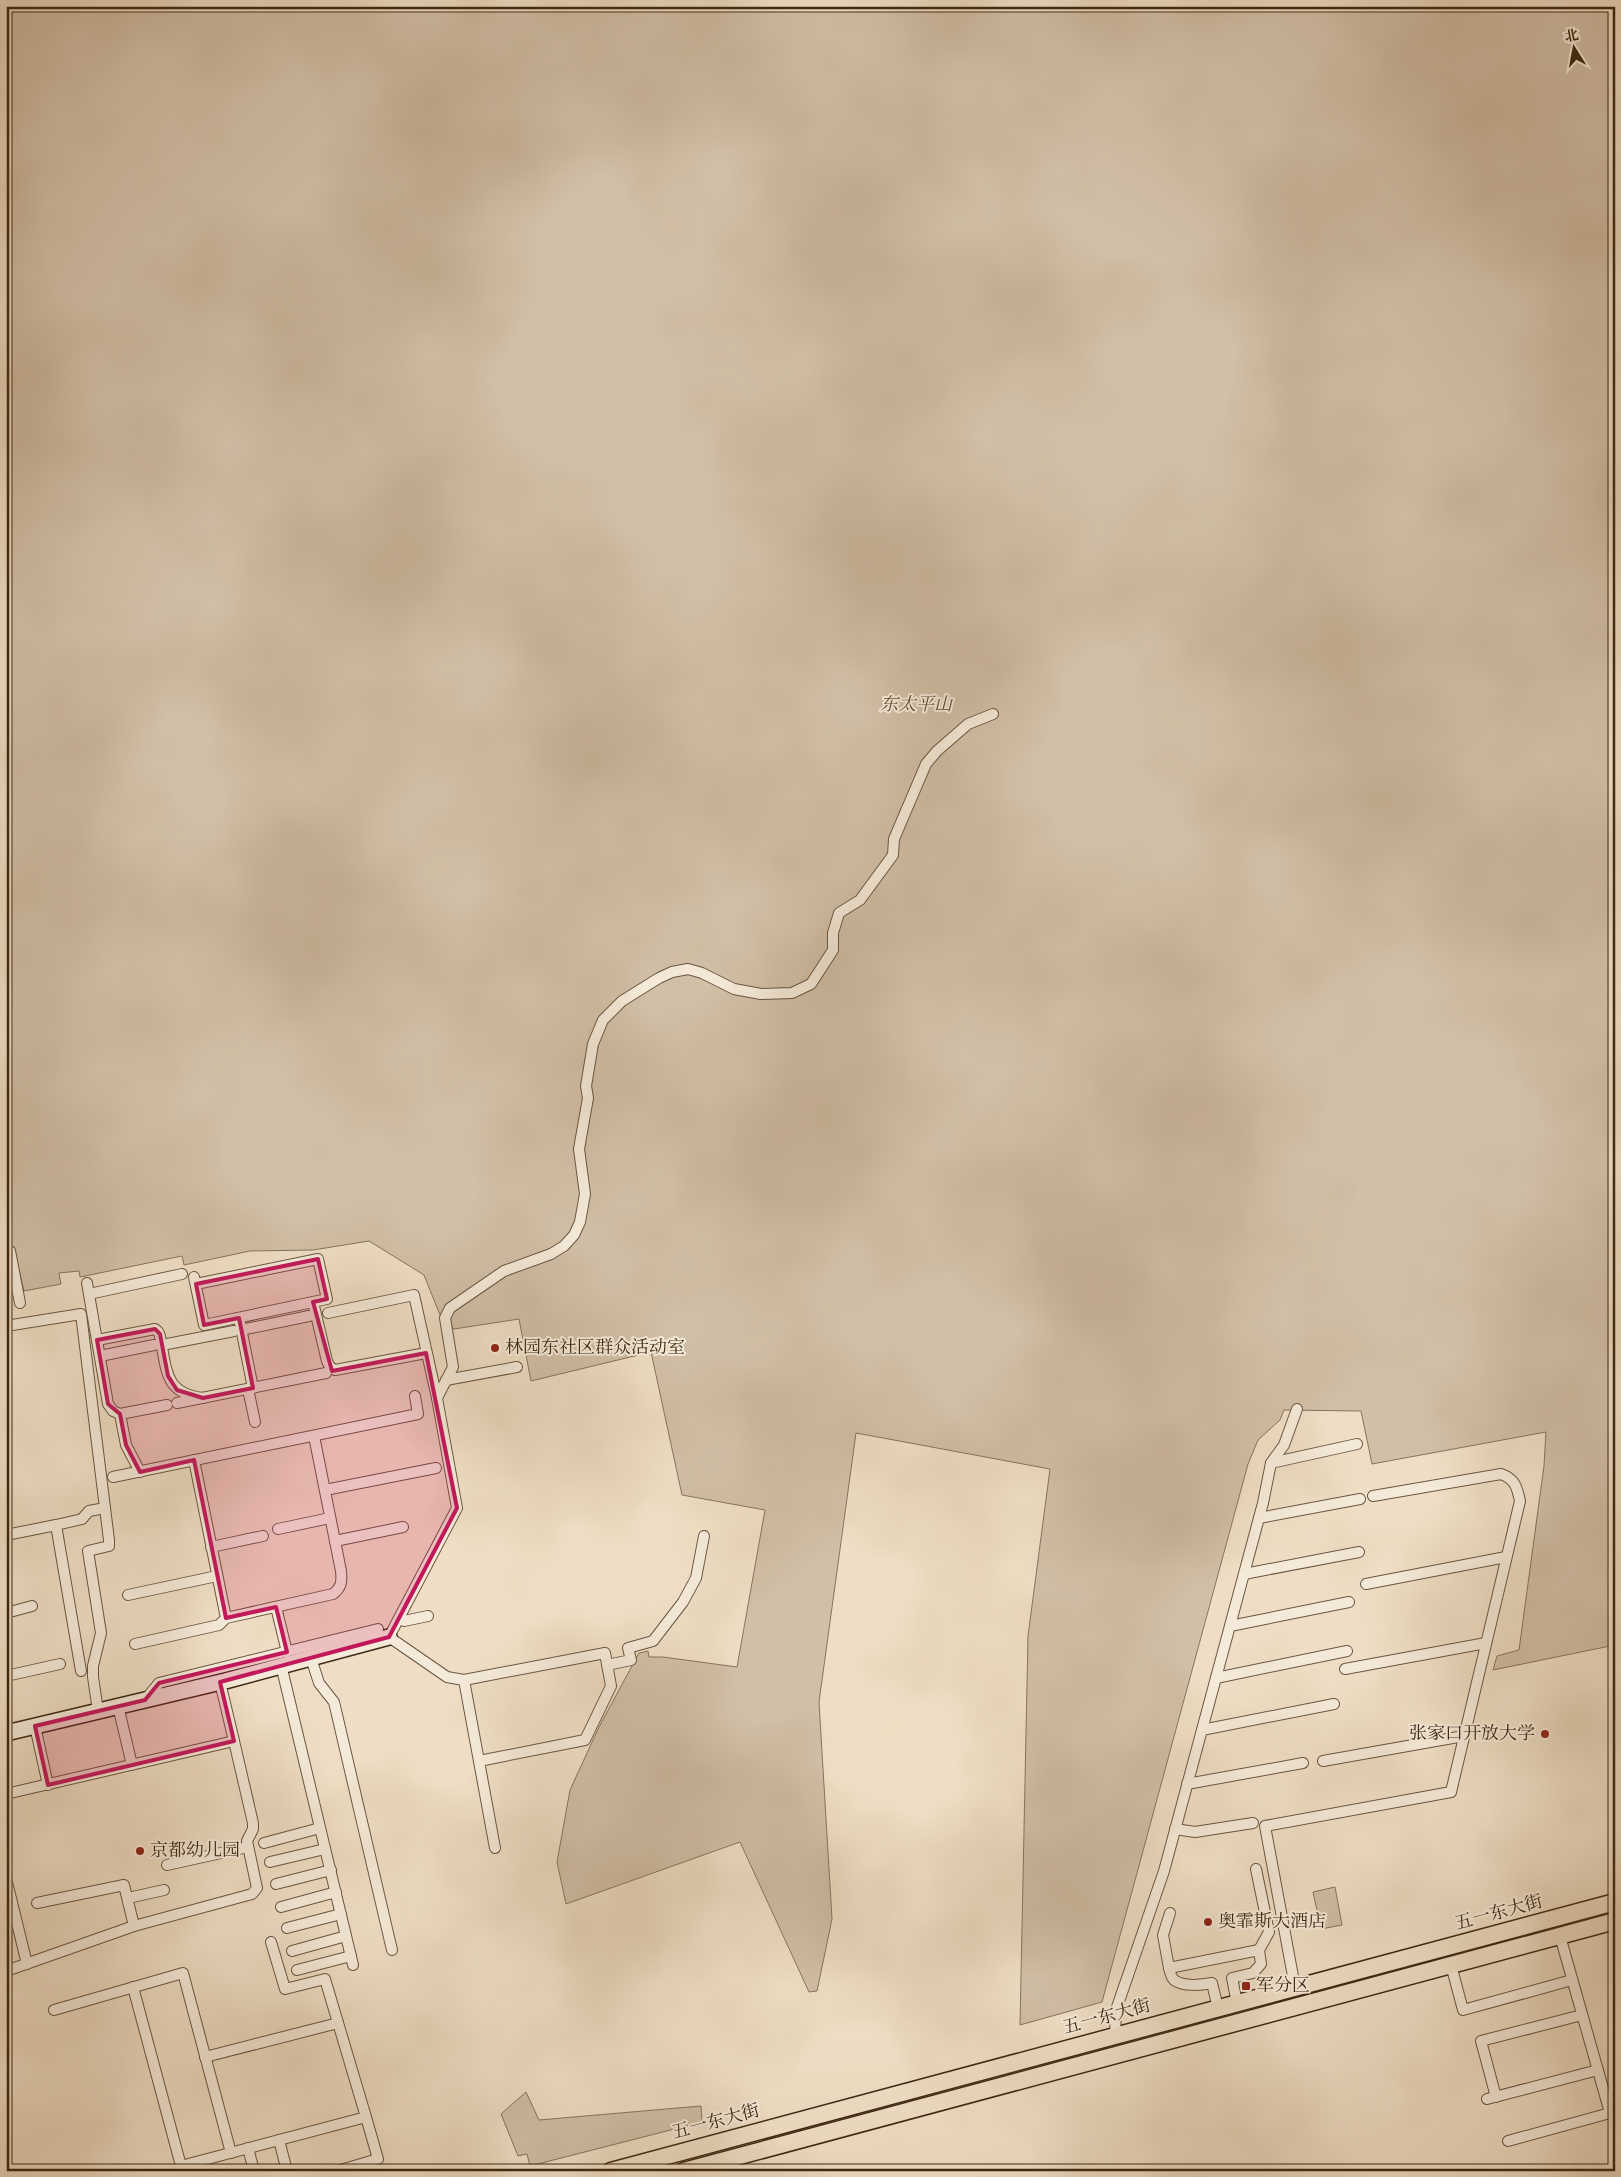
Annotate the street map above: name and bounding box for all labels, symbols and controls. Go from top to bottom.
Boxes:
north arrow [1548,22,1598,72]
text: 北 [1563,26,1580,46]
park label: 东太平山 [880,694,954,716]
place label: 林园东社区群众活动室 [505,1337,685,1359]
marker: 林园东社区群众活动室 [489,1342,501,1354]
place label: 张家口开放大学 [1409,1723,1535,1745]
marker: 张家口开放大学 [1539,1728,1551,1740]
place label: 京都幼儿园 [150,1840,240,1862]
marker: 京都幼儿园 [134,1845,146,1857]
street label: 五一东大街 [1453,1891,1545,1935]
place label: 奥霏斯大酒店 [1218,1911,1326,1933]
marker: 奥霏斯大酒店 [1202,1916,1214,1928]
place label: 军分区 [1256,1975,1310,1997]
marker: 军分区 [1240,1980,1252,1992]
street label: 五一东大街 [1061,1995,1153,2039]
street label: 五一东大街 [670,2100,762,2144]

